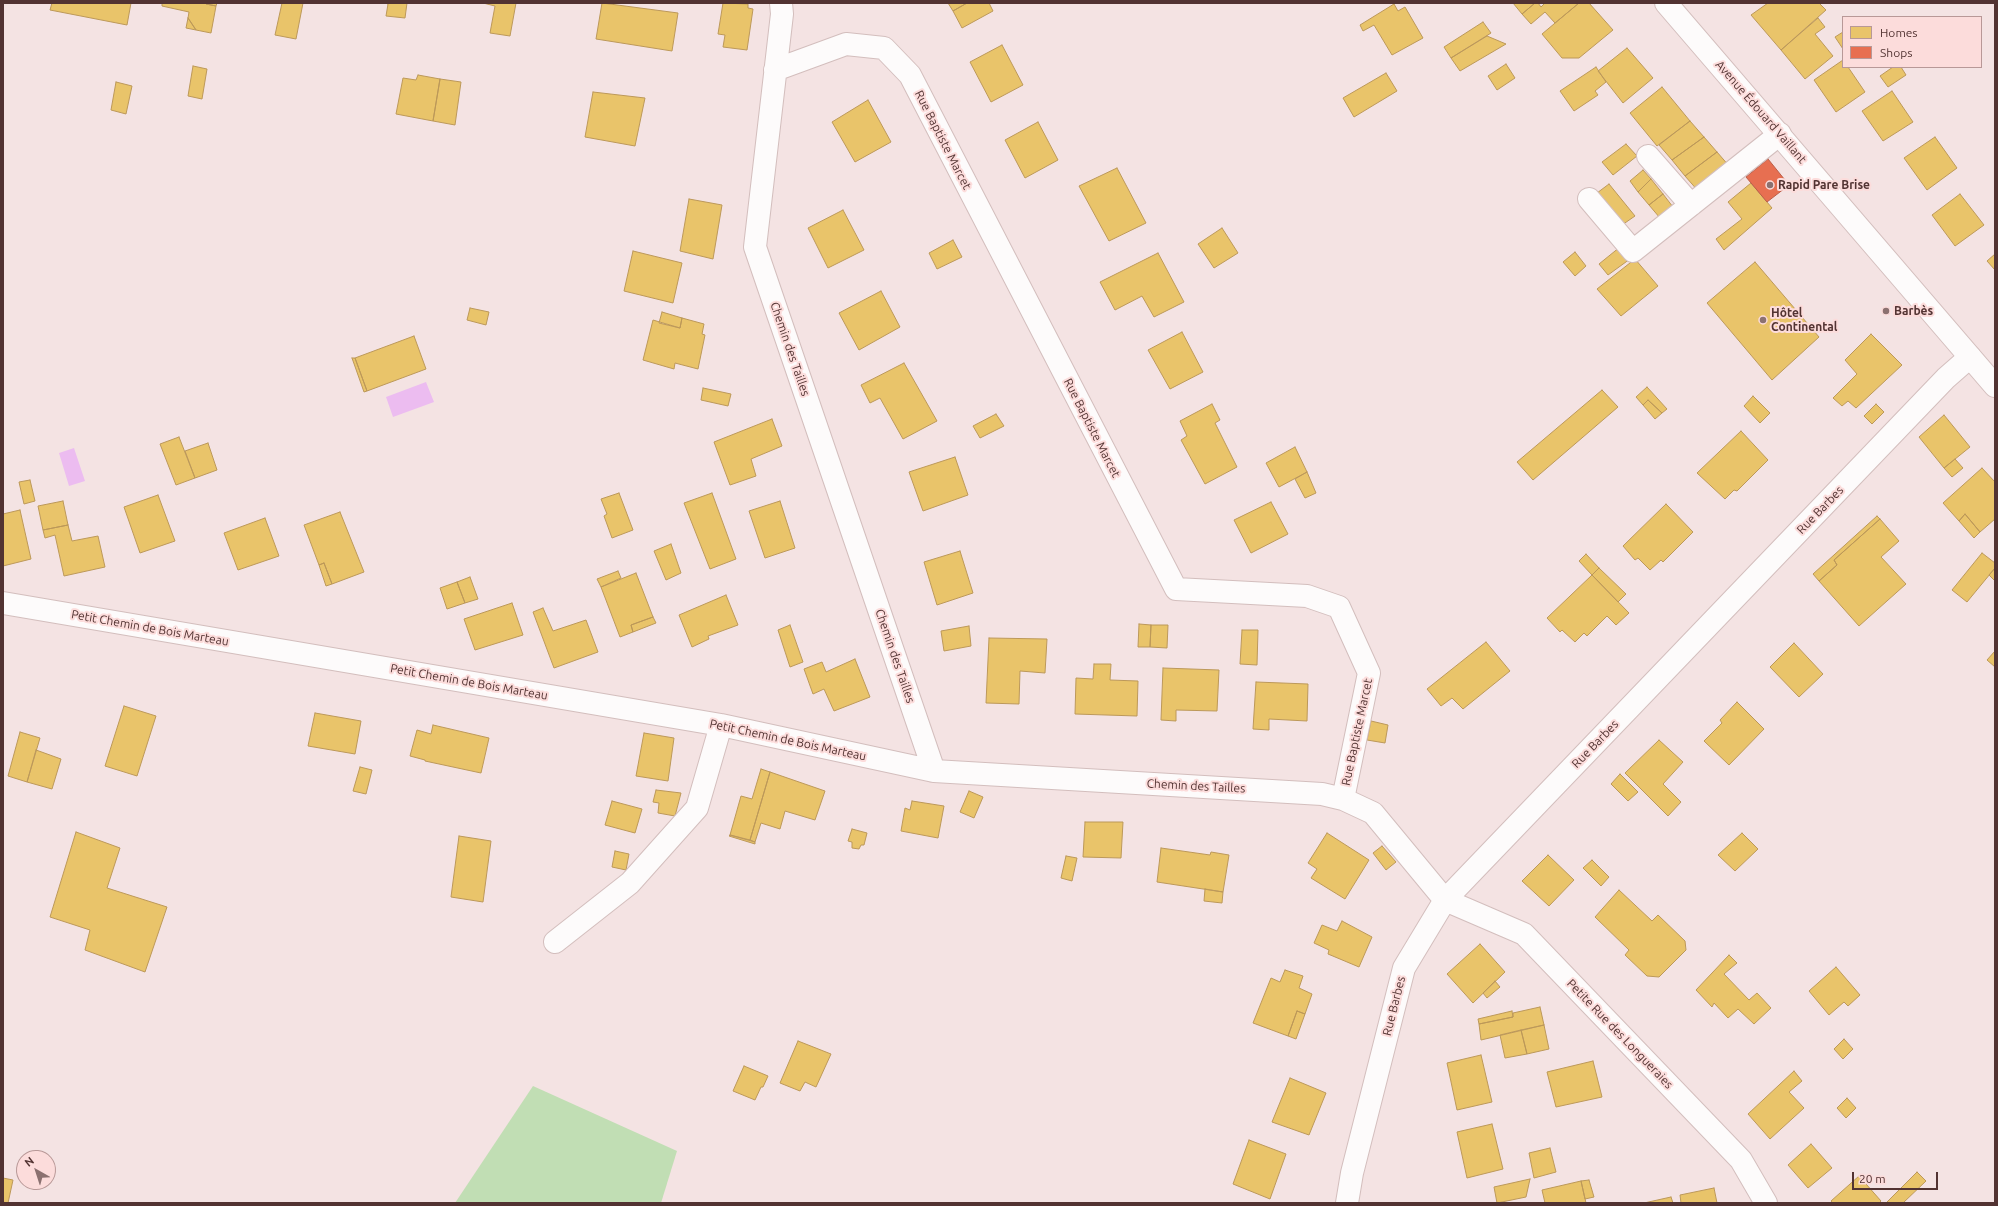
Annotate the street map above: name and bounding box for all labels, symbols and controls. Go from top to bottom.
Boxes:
legend [1842,16,1982,68]
text: Homes [1880,26,1918,39]
text: Shops [1880,46,1912,59]
street label: Avenue Édouard Vaillant [1712,58,1810,166]
street label: Rue Baptiste Marcet [912,88,974,192]
place label: Rapid Pare Brise [1778,178,1870,192]
marker: Rapid Pare Brise [1765,180,1775,190]
street label: Chemin des Tailles [767,300,813,398]
place label: Barbès [1894,304,1933,318]
place label: Hôtel Continental [1771,306,1837,334]
marker: Barbès [1881,306,1891,316]
marker: Hôtel Continental [1758,315,1768,325]
street label: Rue Baptiste Marcet [1061,376,1123,480]
street label: Rue Barbes [1794,483,1846,537]
street label: Petit Chemin de Bois Marteau [70,607,230,649]
street label: Chemin des Tailles [872,607,918,705]
street label: Petit Chemin de Bois Marteau [389,661,549,703]
street label: Rue Baptiste Marcet [1339,677,1375,787]
street label: Petit Chemin de Bois Marteau [708,716,868,764]
street label: Rue Barbes [1569,717,1621,771]
street label: Chemin des Tailles [1146,776,1246,796]
street label: Rue Barbes [1380,975,1408,1037]
street label: Petite Rue des Longueraies [1564,976,1676,1092]
north arrow [16,1150,56,1190]
text: N [22,1154,36,1169]
scale bar [1854,1164,1940,1190]
text: 20 m [1859,1172,1886,1185]

